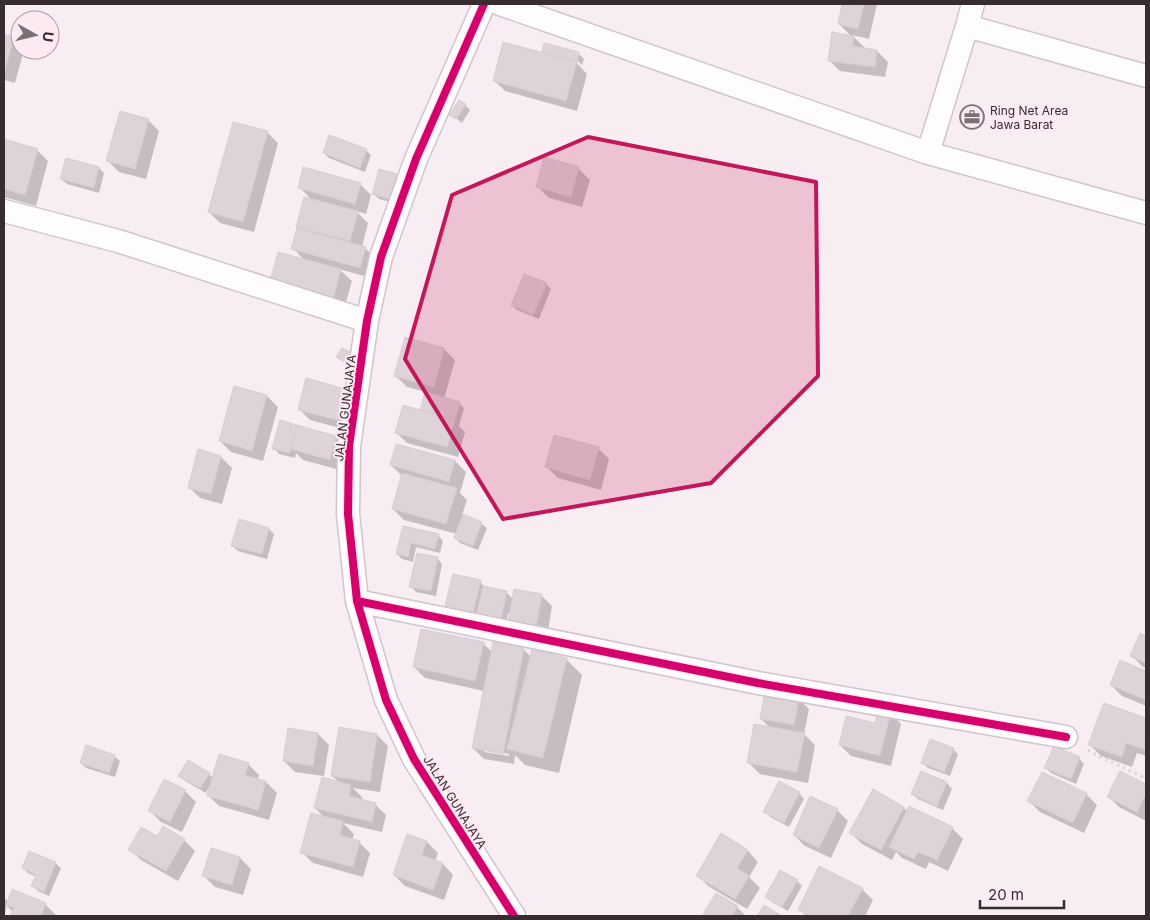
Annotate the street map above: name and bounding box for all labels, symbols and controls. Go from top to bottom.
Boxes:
north arrow [10,10,60,60]
text: U [39,31,57,43]
place label: Ring Net Area Jawa Barat [990,103,1068,132]
office icon: Ring Net Area Jawa Barat [959,104,985,130]
street label: JALAN GUNAJAYA [331,354,359,462]
street label: JALAN GUNAJAYA [420,753,490,851]
scale bar [980,878,1064,910]
text: 20 m [988,885,1024,904]

